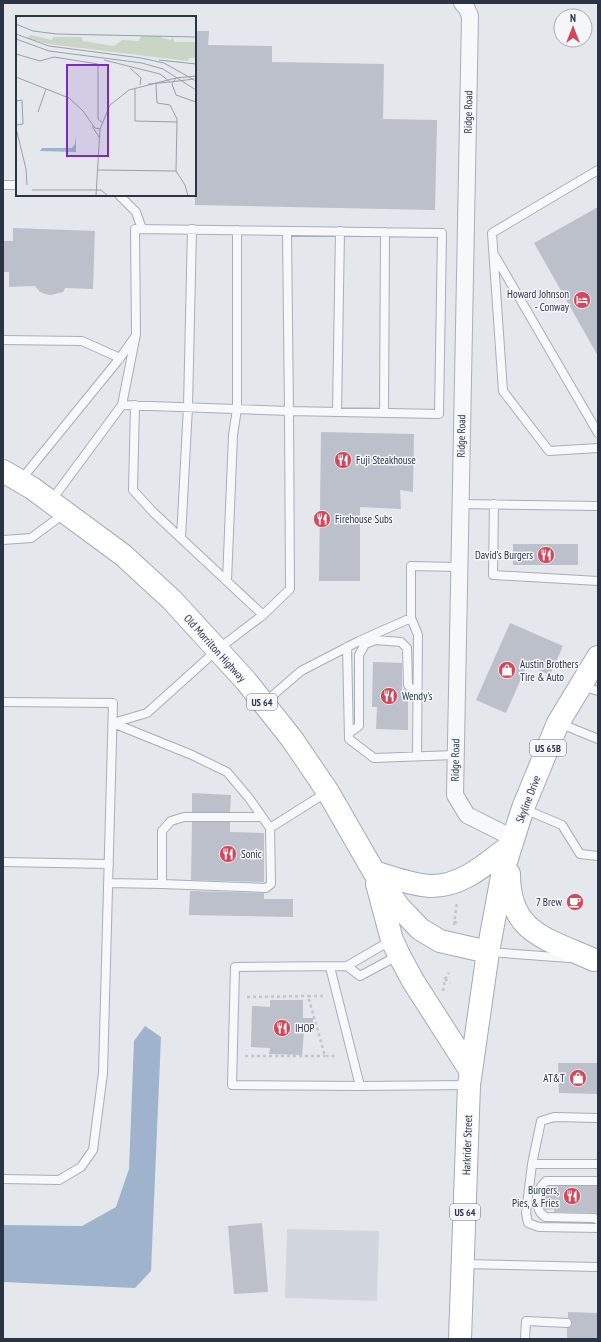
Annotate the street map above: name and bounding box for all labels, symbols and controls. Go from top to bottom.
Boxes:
north arrow [553,8,593,48]
text: N [570,11,576,25]
inset map [16,16,196,196]
street label: Ridge Road [461,90,475,134]
place label: Howard Johnson - Conway [507,287,570,314]
hotel icon: Howard Johnson - Conway [572,290,592,310]
street label: Ridge Road [454,414,468,458]
restaurant icon: Fuji Steakhouse [333,450,353,470]
place label: Fuji Steakhouse [356,453,416,467]
restaurant icon: Firehouse Subs [312,509,332,529]
place label: Firehouse Subs [335,512,393,526]
restaurant icon: David's Burgers [536,545,556,565]
place label: David's Burgers [475,548,533,562]
street label: Old Morrilton Highway [181,611,250,685]
place label: Austin Brothers Tire & Auto [520,657,579,684]
shop icon: Austin Brothers Tire & Auto [497,660,517,680]
restaurant icon: Wendy's [379,686,399,706]
place label: Wendy's [402,689,433,703]
road number: US 64 [247,694,277,710]
street label: Ridge Road [448,738,462,782]
road number: US 65B [530,740,566,756]
street label: Skyline Drive [513,773,544,825]
restaurant icon: Sonic [218,844,238,864]
place label: Sonic [241,847,262,861]
cafe icon: 7 Brew [565,892,585,912]
place label: 7 Brew [536,895,563,909]
restaurant icon: IHOP [272,1018,292,1038]
place label: IHOP [295,1021,314,1035]
shop icon: AT&T [568,1068,588,1088]
place label: AT&T [543,1071,565,1085]
street label: Harkrider Street [459,1115,475,1175]
place label: Burgers, Pies, & Fries [512,1183,559,1210]
restaurant icon: Burgers, Pies, & Fries [562,1186,582,1206]
road number: US 64 [450,1204,480,1220]

